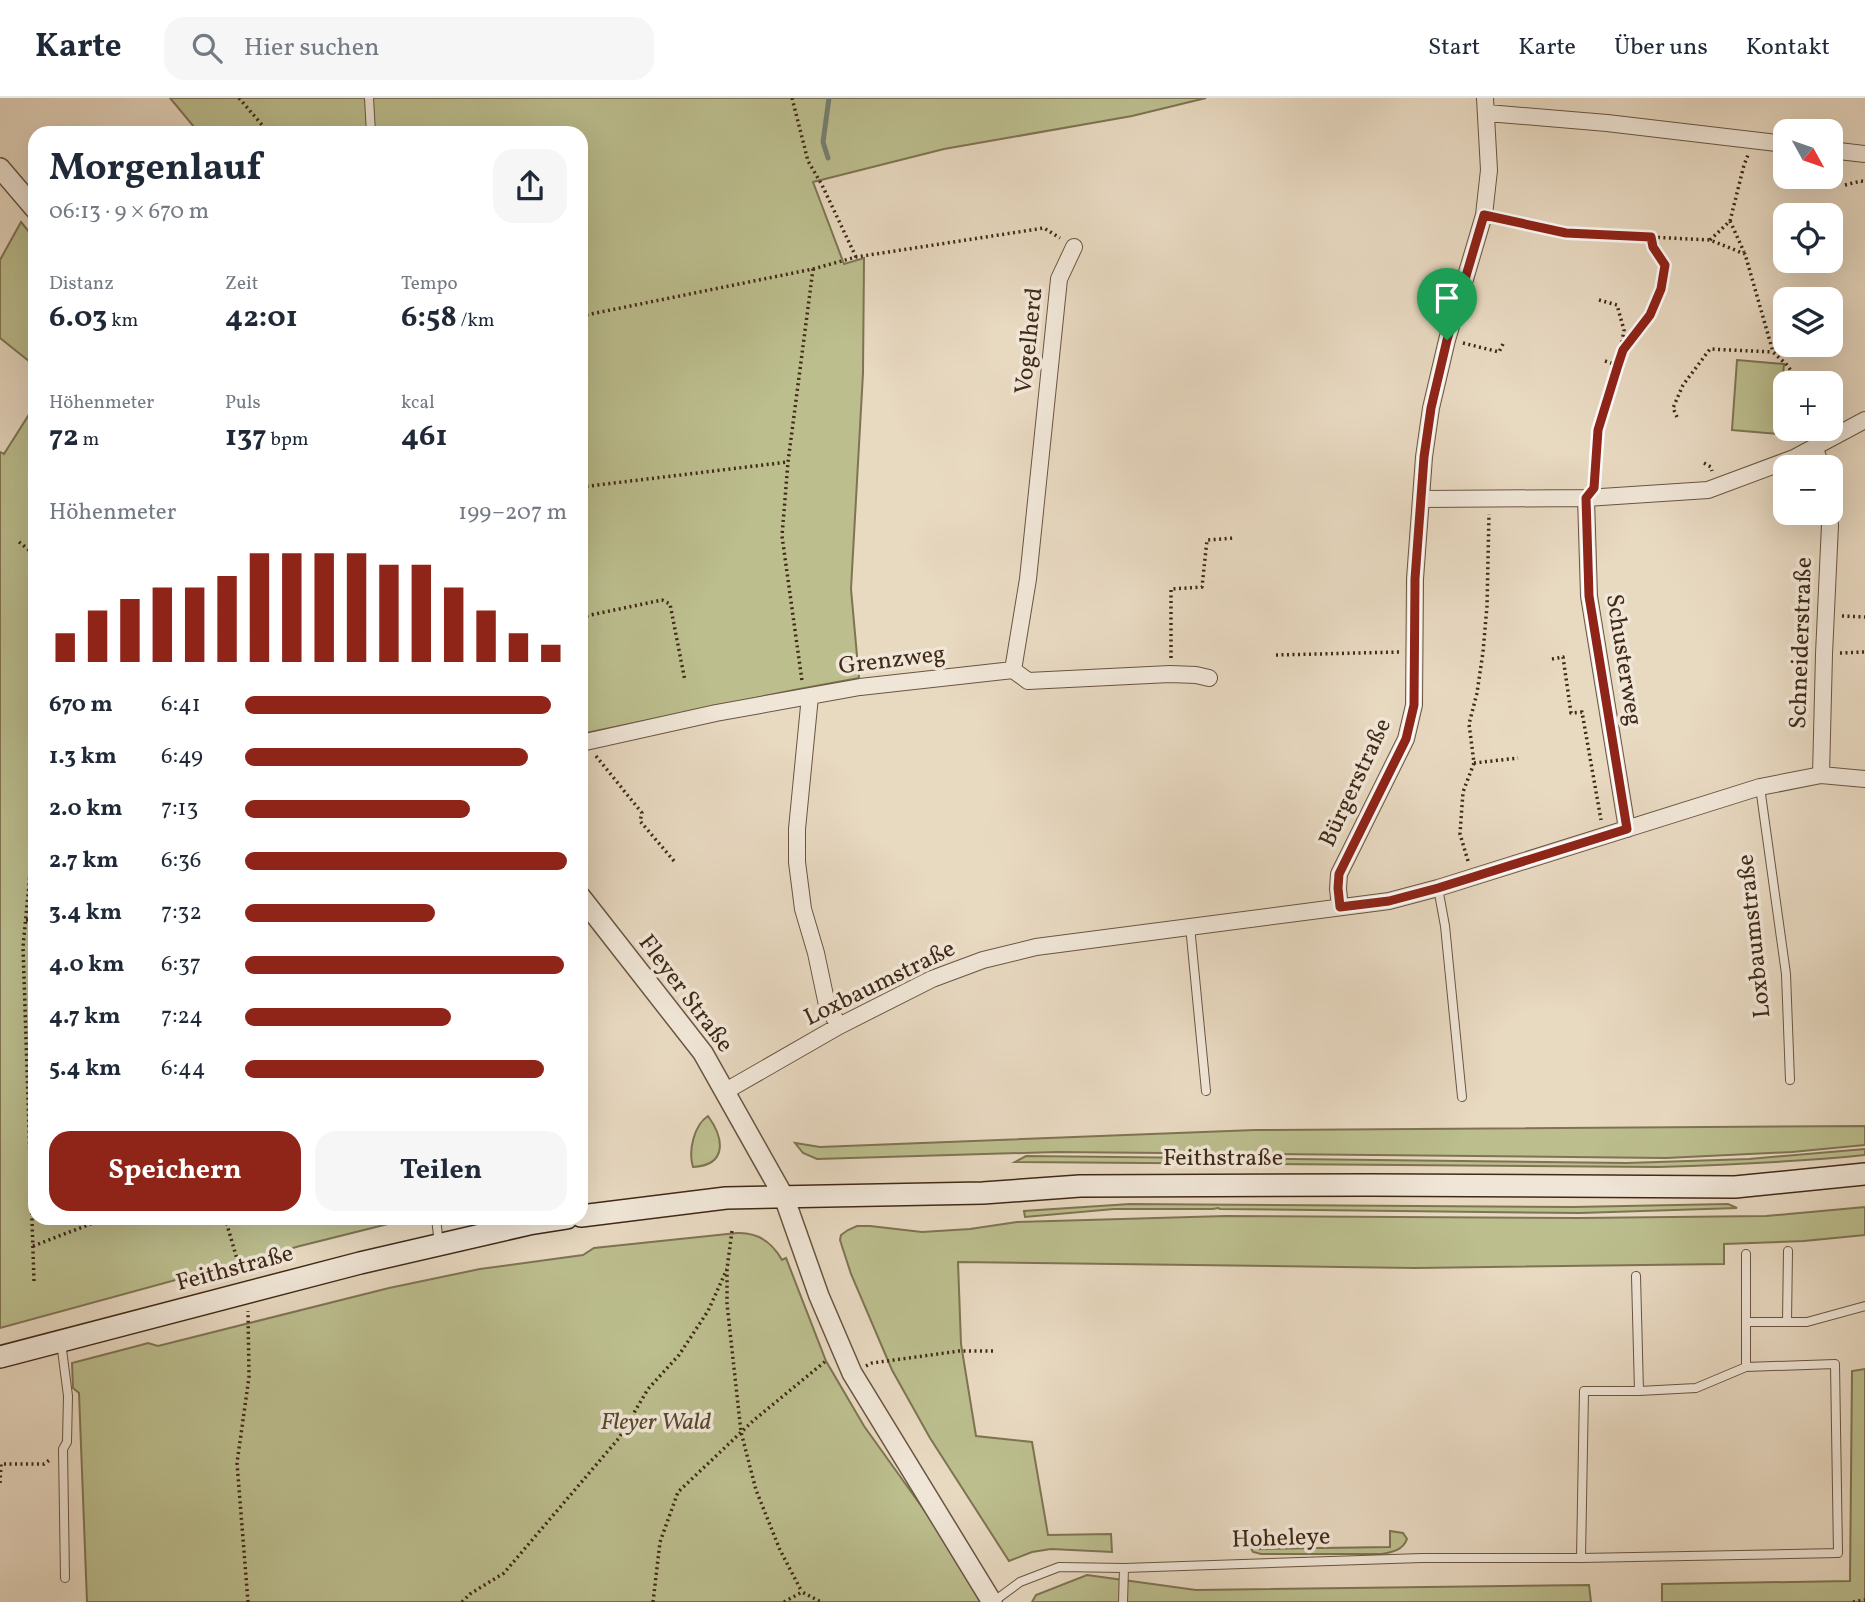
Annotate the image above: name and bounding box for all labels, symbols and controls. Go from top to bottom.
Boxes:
search box [164,17,654,80]
text: Karte [35,25,122,71]
icon: search [188,29,226,67]
text: Hier suchen [244,30,380,66]
text: Start [1428,31,1480,65]
text: Karte [1518,31,1576,65]
text: Über uns [1614,31,1708,65]
text: Kontakt [1746,31,1830,65]
north arrow [1773,119,1843,189]
map controls [1773,119,1843,525]
text: Morgenlauf [49,143,262,196]
button: share [493,149,567,223]
text: 06:13 · 9 × 670 m [49,196,209,228]
button: locate [1773,203,1843,273]
pin [1417,268,1477,340]
text: Distanz [49,271,114,297]
text: Zeit [225,271,258,297]
text: Tempo [401,271,458,297]
icon: arrive [1428,279,1466,317]
street label: Vogelherd [1007,286,1053,396]
button: layers [1773,287,1843,357]
text: 6.03 [49,297,107,339]
text: 42:01 [225,297,298,339]
text: 6:58 [401,297,457,339]
text: km [107,308,138,334]
text: /km [457,308,495,334]
button: + [1773,371,1843,441]
text: Höhenmeter [49,390,154,416]
text: Puls [225,390,261,416]
text: kcal [401,390,435,416]
text: 72 [49,416,79,458]
text: 137 [225,416,267,458]
text: 461 [401,416,448,458]
text: m [79,427,99,453]
text: bpm [267,427,309,453]
button: − [1773,455,1843,525]
text: Höhenmeter [49,497,176,529]
text: 199–207 m [458,497,567,529]
street label: Schneiderstraße [1782,556,1822,730]
street label: Schusterweg [1596,592,1650,728]
street label: Grenzweg [837,638,947,684]
text: 670 m [49,689,113,721]
text: 6:41 [161,689,201,721]
street label: Bürgerstraße [1311,713,1401,853]
text: 1.3 km [49,741,117,773]
text: 6:49 [161,741,203,773]
text: 2.0 km [49,793,122,825]
text: 7:13 [161,793,198,825]
text: 2.7 km [49,845,119,877]
text: 6:36 [161,845,202,877]
street label: Loxbaumstraße [1729,852,1781,1020]
text: 3.4 km [49,897,122,929]
text: 7:32 [161,897,202,929]
street label: Fleyer Straße [629,928,741,1060]
street label: Loxbaumstraße [799,933,961,1035]
text: 4.0 km [49,949,124,981]
text: 6:37 [161,949,201,981]
text: 4.7 km [49,1001,121,1033]
text: 7:24 [161,1001,203,1033]
text: 5.4 km [49,1053,121,1085]
text: 6:44 [161,1053,206,1085]
button: Speichern [49,1131,301,1211]
button: Teilen [315,1131,567,1211]
street label: Feithstraße [1163,1142,1283,1176]
street label: Feithstraße [173,1237,297,1301]
park label: Fleyer Wald [601,1406,712,1440]
street label: Hoheleye [1231,1520,1331,1558]

